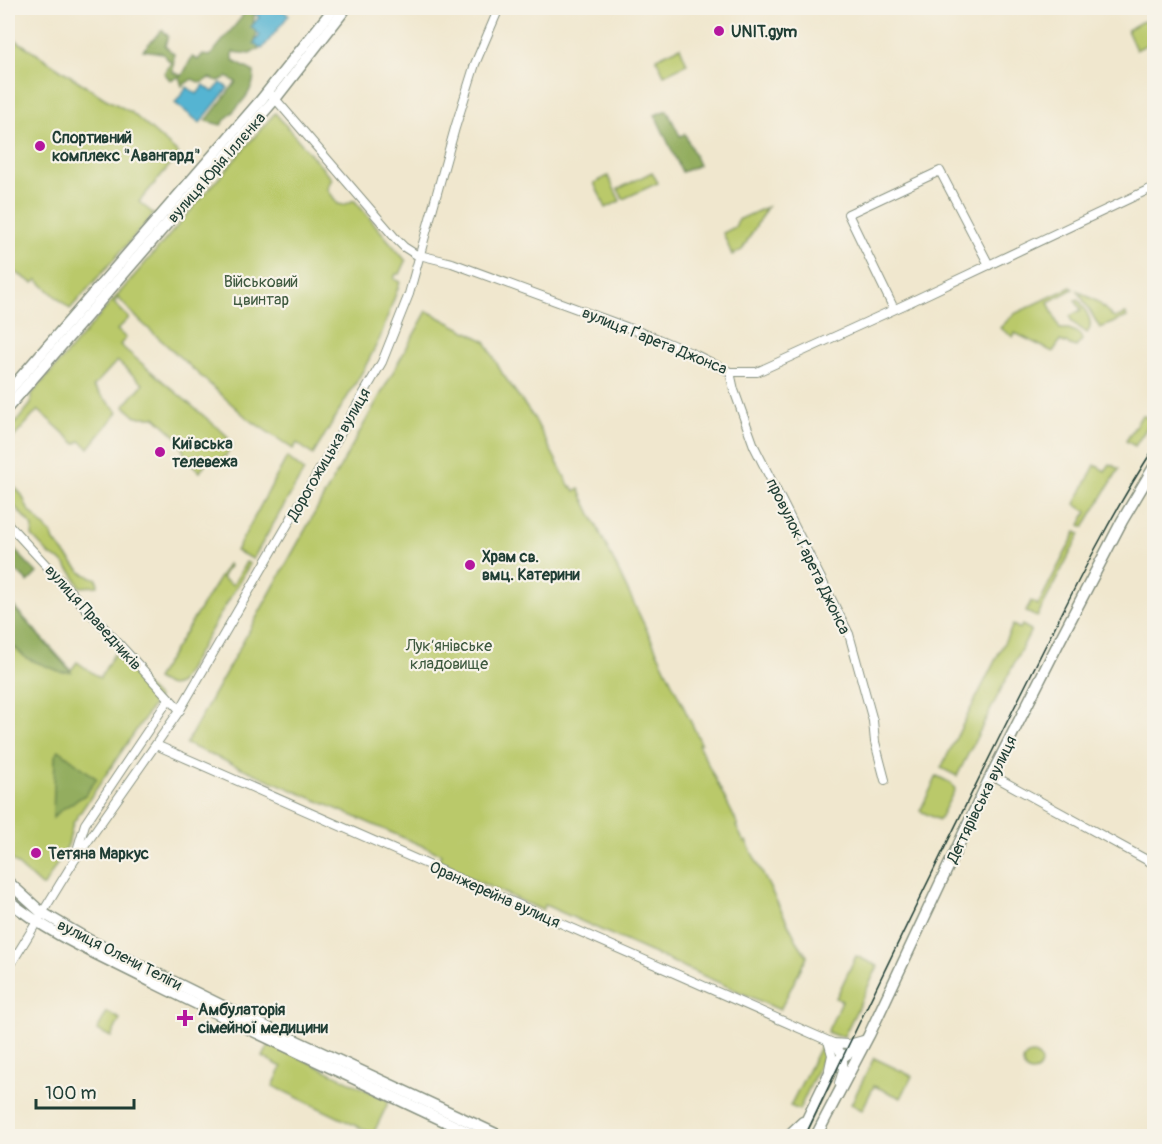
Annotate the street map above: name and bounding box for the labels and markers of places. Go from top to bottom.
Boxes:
place label: UNIT.gym [731,22,797,42]
marker: UNIT.gym [712,24,726,38]
place label: Спортивний комплекс "Авангард" [52,128,200,166]
marker: Спортивний комплекс "Авангард" [33,139,47,153]
place label: Київська телевежа [172,434,238,472]
marker: Київська телевежа [153,445,167,459]
place label: Храм св. вмц. Катерини [482,547,581,585]
marker: Храм св. вмц. Катерини [463,558,477,572]
place label: Тетяна Маркус [47,844,149,864]
marker: Тетяна Маркус [29,846,43,860]
place label: Амбулаторія сімейної медицини [197,1000,329,1038]
marker: Амбулаторія сімейної медицини [176,1009,194,1027]

